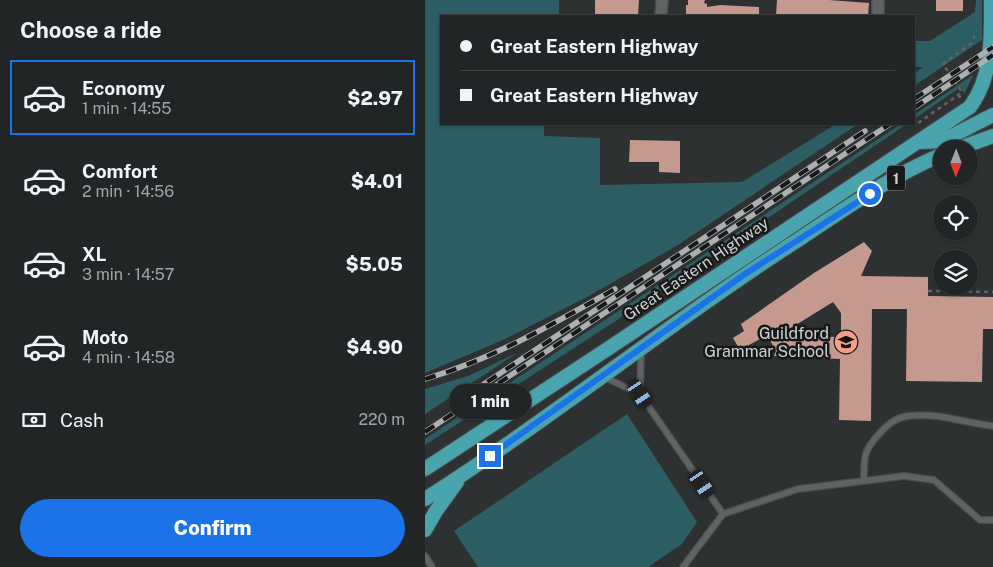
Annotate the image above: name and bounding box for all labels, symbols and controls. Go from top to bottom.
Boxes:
text: Choose a ride [20,17,162,43]
text: Great Eastern Highway [490,35,699,57]
icon: car [22,75,67,120]
text: Economy [82,77,165,99]
text: Great Eastern Highway [490,84,699,106]
text: $2.97 [347,87,403,109]
text: 1 min · 14:55 [82,99,172,118]
north arrow [933,140,977,185]
map controls [933,140,978,295]
icon: car [22,158,67,203]
text: Comfort [82,160,158,182]
road number: 1 [887,166,905,190]
text: $4.01 [351,170,403,192]
text: 2 min · 14:56 [82,182,174,201]
route start [859,183,881,205]
button: locate [933,195,978,240]
street label: Great Eastern Highway [620,213,773,325]
icon: car [22,241,67,286]
text: XL [82,243,107,265]
button: layers [933,250,978,295]
text: $5.05 [346,253,403,275]
text: 3 min · 14:57 [82,265,174,284]
icon: car [22,324,67,369]
place label: Guildford Grammar School [704,324,829,361]
text: Moto [82,326,128,348]
school or university icon: Guildford Grammar School [833,329,859,355]
text: $4.90 [346,336,403,358]
text: 4 min · 14:58 [82,348,175,367]
car [625,377,654,411]
callout: 1 min [449,384,531,418]
text: 1 min [470,392,510,411]
icon: cash [20,406,48,434]
text: Cash [60,409,104,431]
text: 220 m [358,410,405,429]
route end [479,445,501,467]
car [687,467,716,501]
button: Confirm [20,499,405,557]

